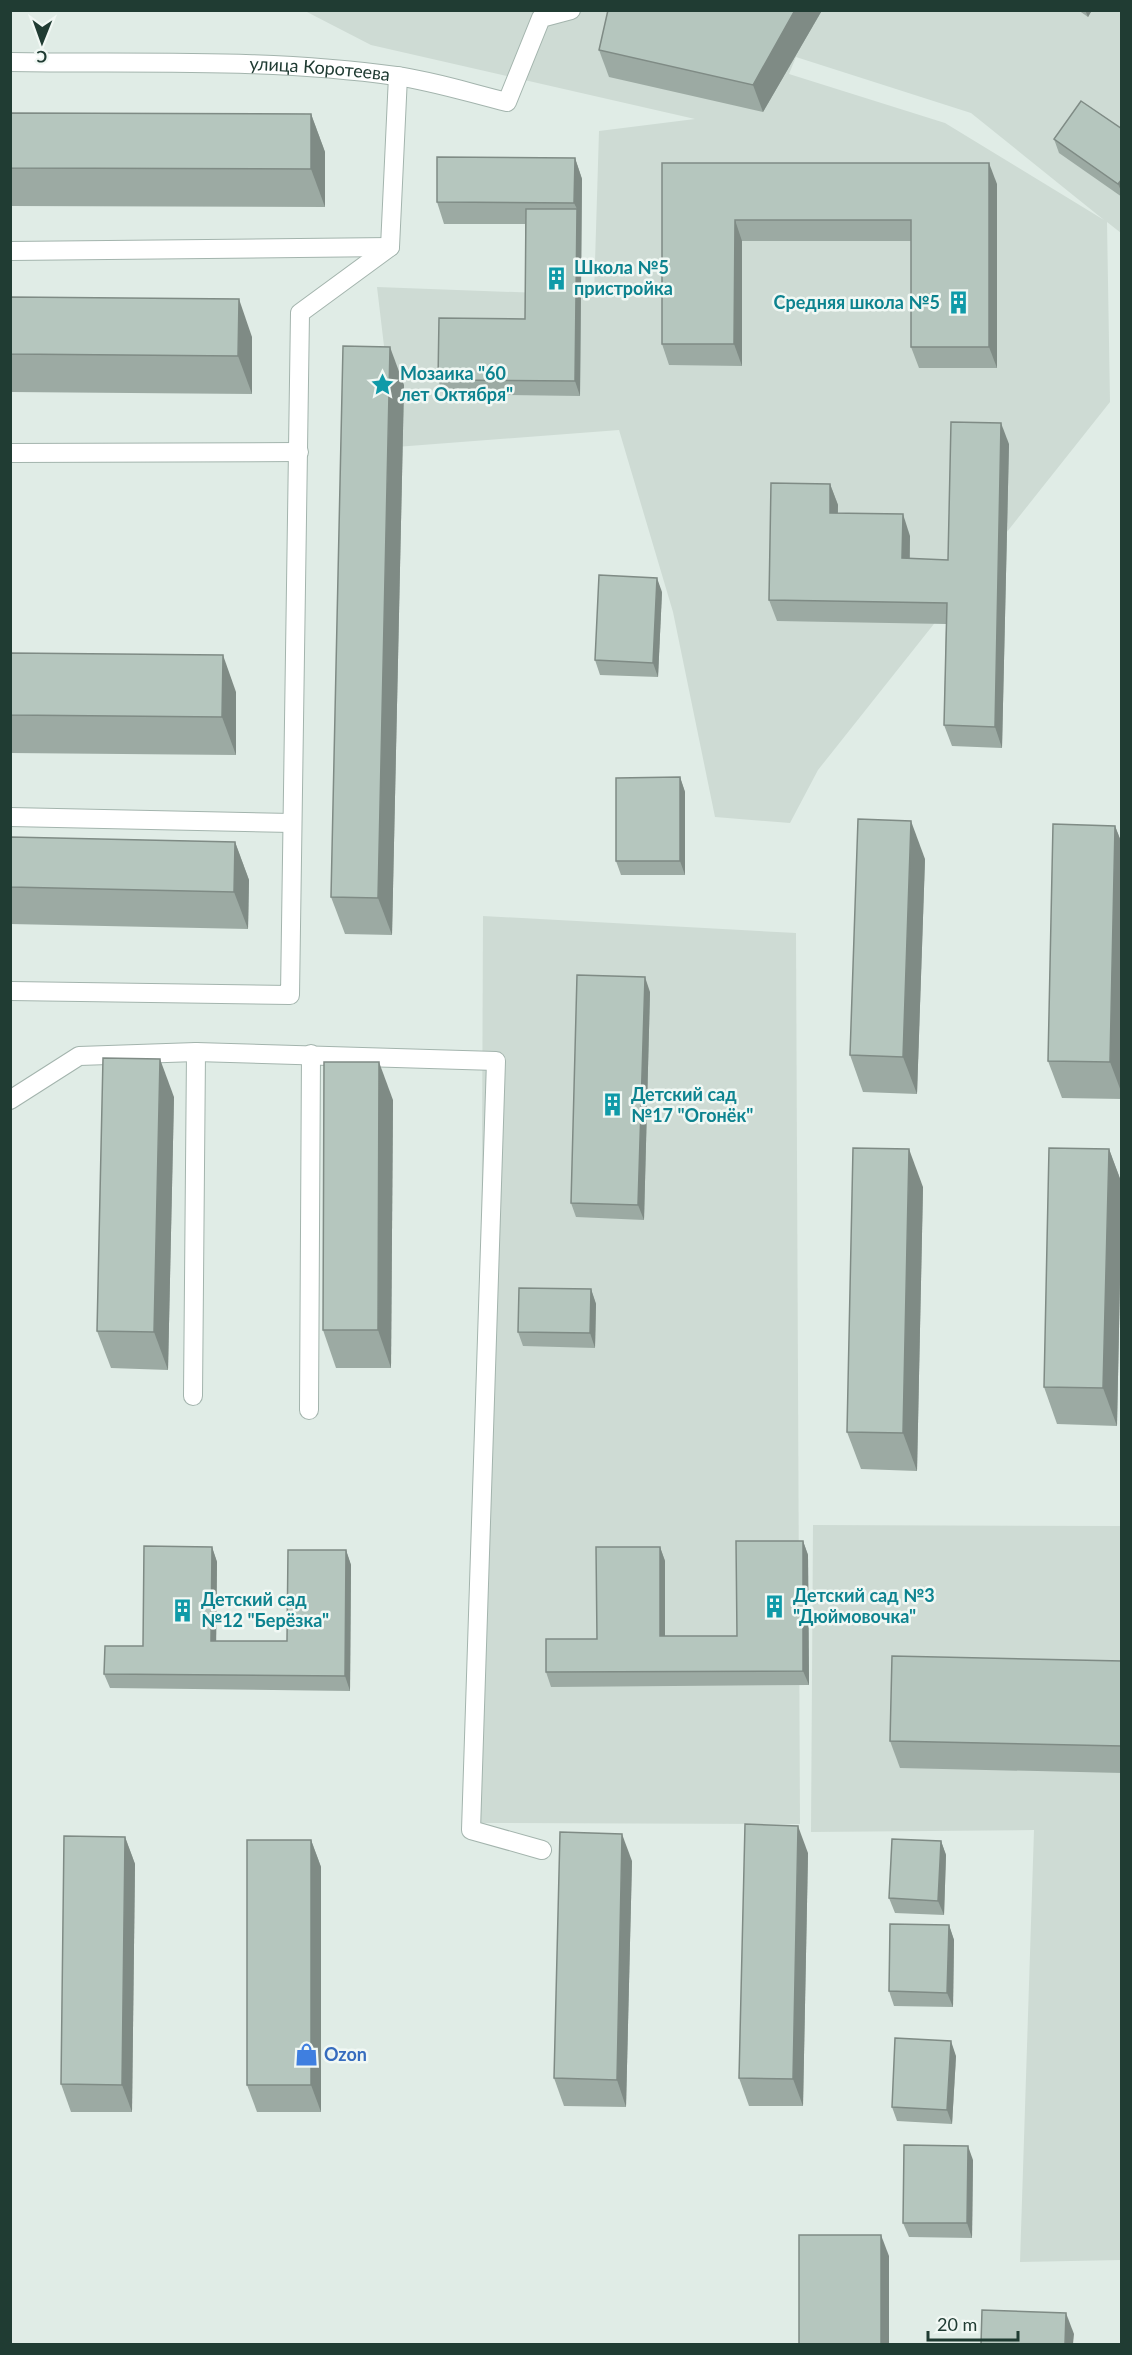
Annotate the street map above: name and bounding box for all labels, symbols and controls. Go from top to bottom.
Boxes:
north arrow [12,12,72,72]
text: С [36,48,47,67]
street label: улица Коротеева [249,52,392,85]
place label: Школа №5 пристройка [574,256,673,299]
building icon: Школа №5 пристройка [543,265,569,291]
building icon: Средняя школа №5 [945,290,971,316]
place label: Средняя школа №5 [774,291,940,313]
place label: Мозаика "60 лет Октября" [400,362,513,405]
place icon: Мозаика "60 лет Октября" [369,371,395,397]
place label: Детский сад №17 "Огонёк" [631,1083,753,1126]
building icon: Детский сад №17 "Огонёк" [600,1092,626,1118]
place label: Детский сад №3 "Дюймовочка" [793,1584,935,1627]
place label: Детский сад №12 "Берёзка" [201,1588,329,1631]
building icon: Детский сад №3 "Дюймовочка" [762,1593,788,1619]
building icon: Детский сад №12 "Берёзка" [170,1597,196,1623]
shop icon: Ozon [293,2042,319,2068]
place label: Ozon [324,2043,367,2065]
scale bar [928,2304,1018,2342]
text: 20 m [937,2313,977,2335]

